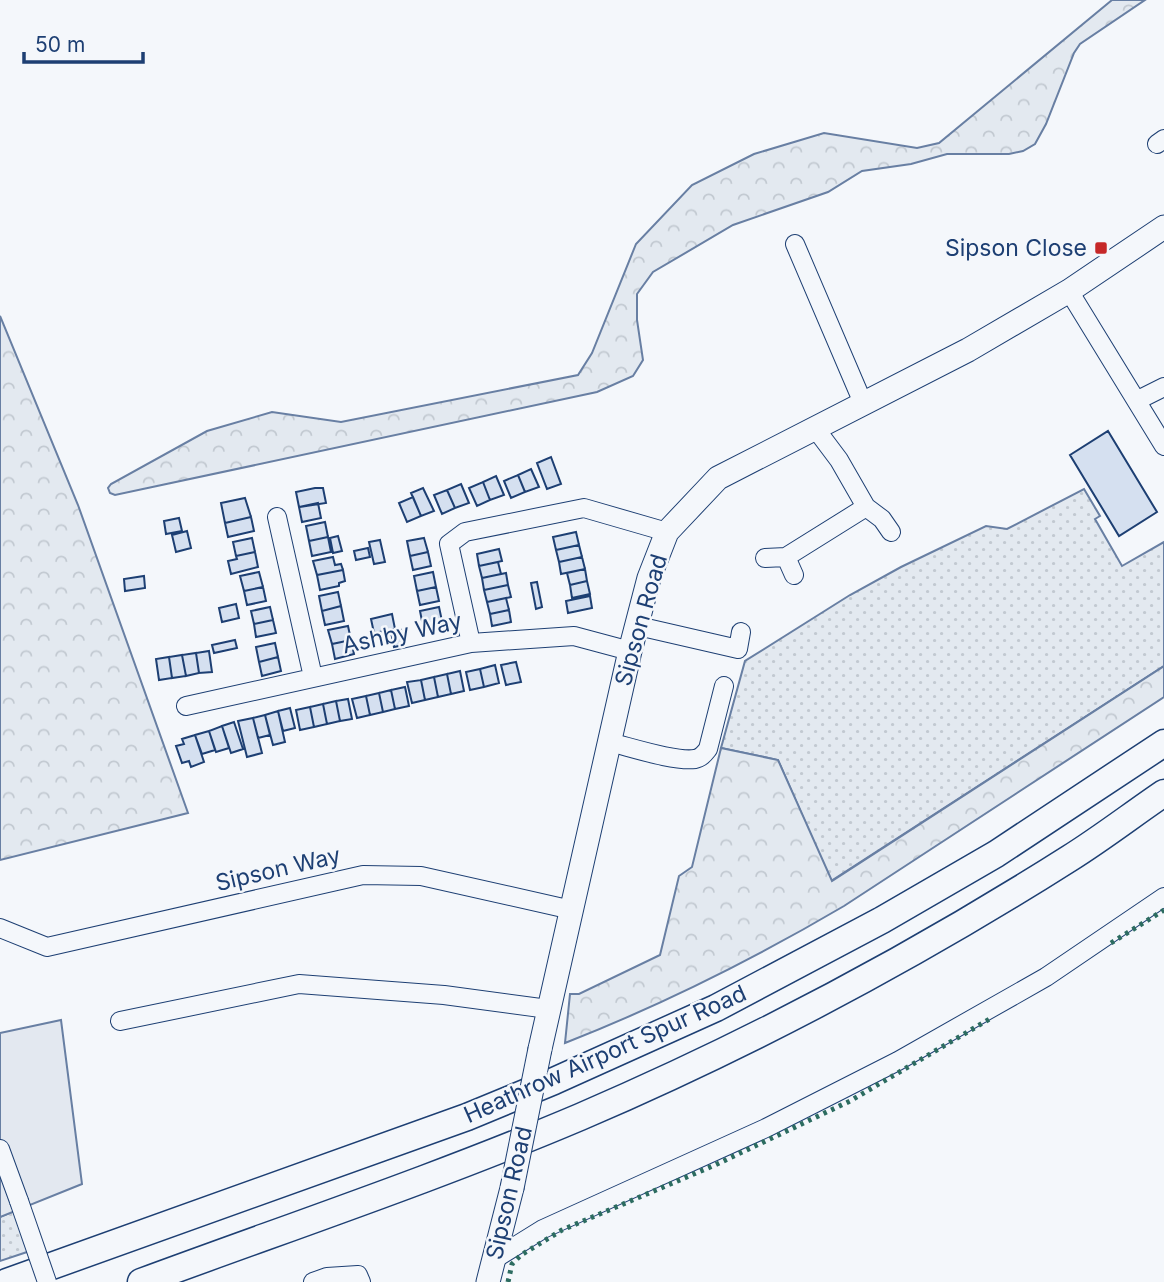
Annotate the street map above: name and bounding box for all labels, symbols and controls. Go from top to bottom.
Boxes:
scale bar [24,21,144,65]
text: 50 m [35,32,85,57]
place label: Sipson Close [945,234,1087,262]
marker: Sipson Close [1093,240,1109,256]
street label: Sipson Road [609,551,673,689]
street label: Ashby Way [340,607,464,659]
street label: Sipson Way [213,841,343,897]
street label: Heathrow Airport Spur Road [459,979,751,1129]
street label: Sipson Road [480,1124,538,1262]

